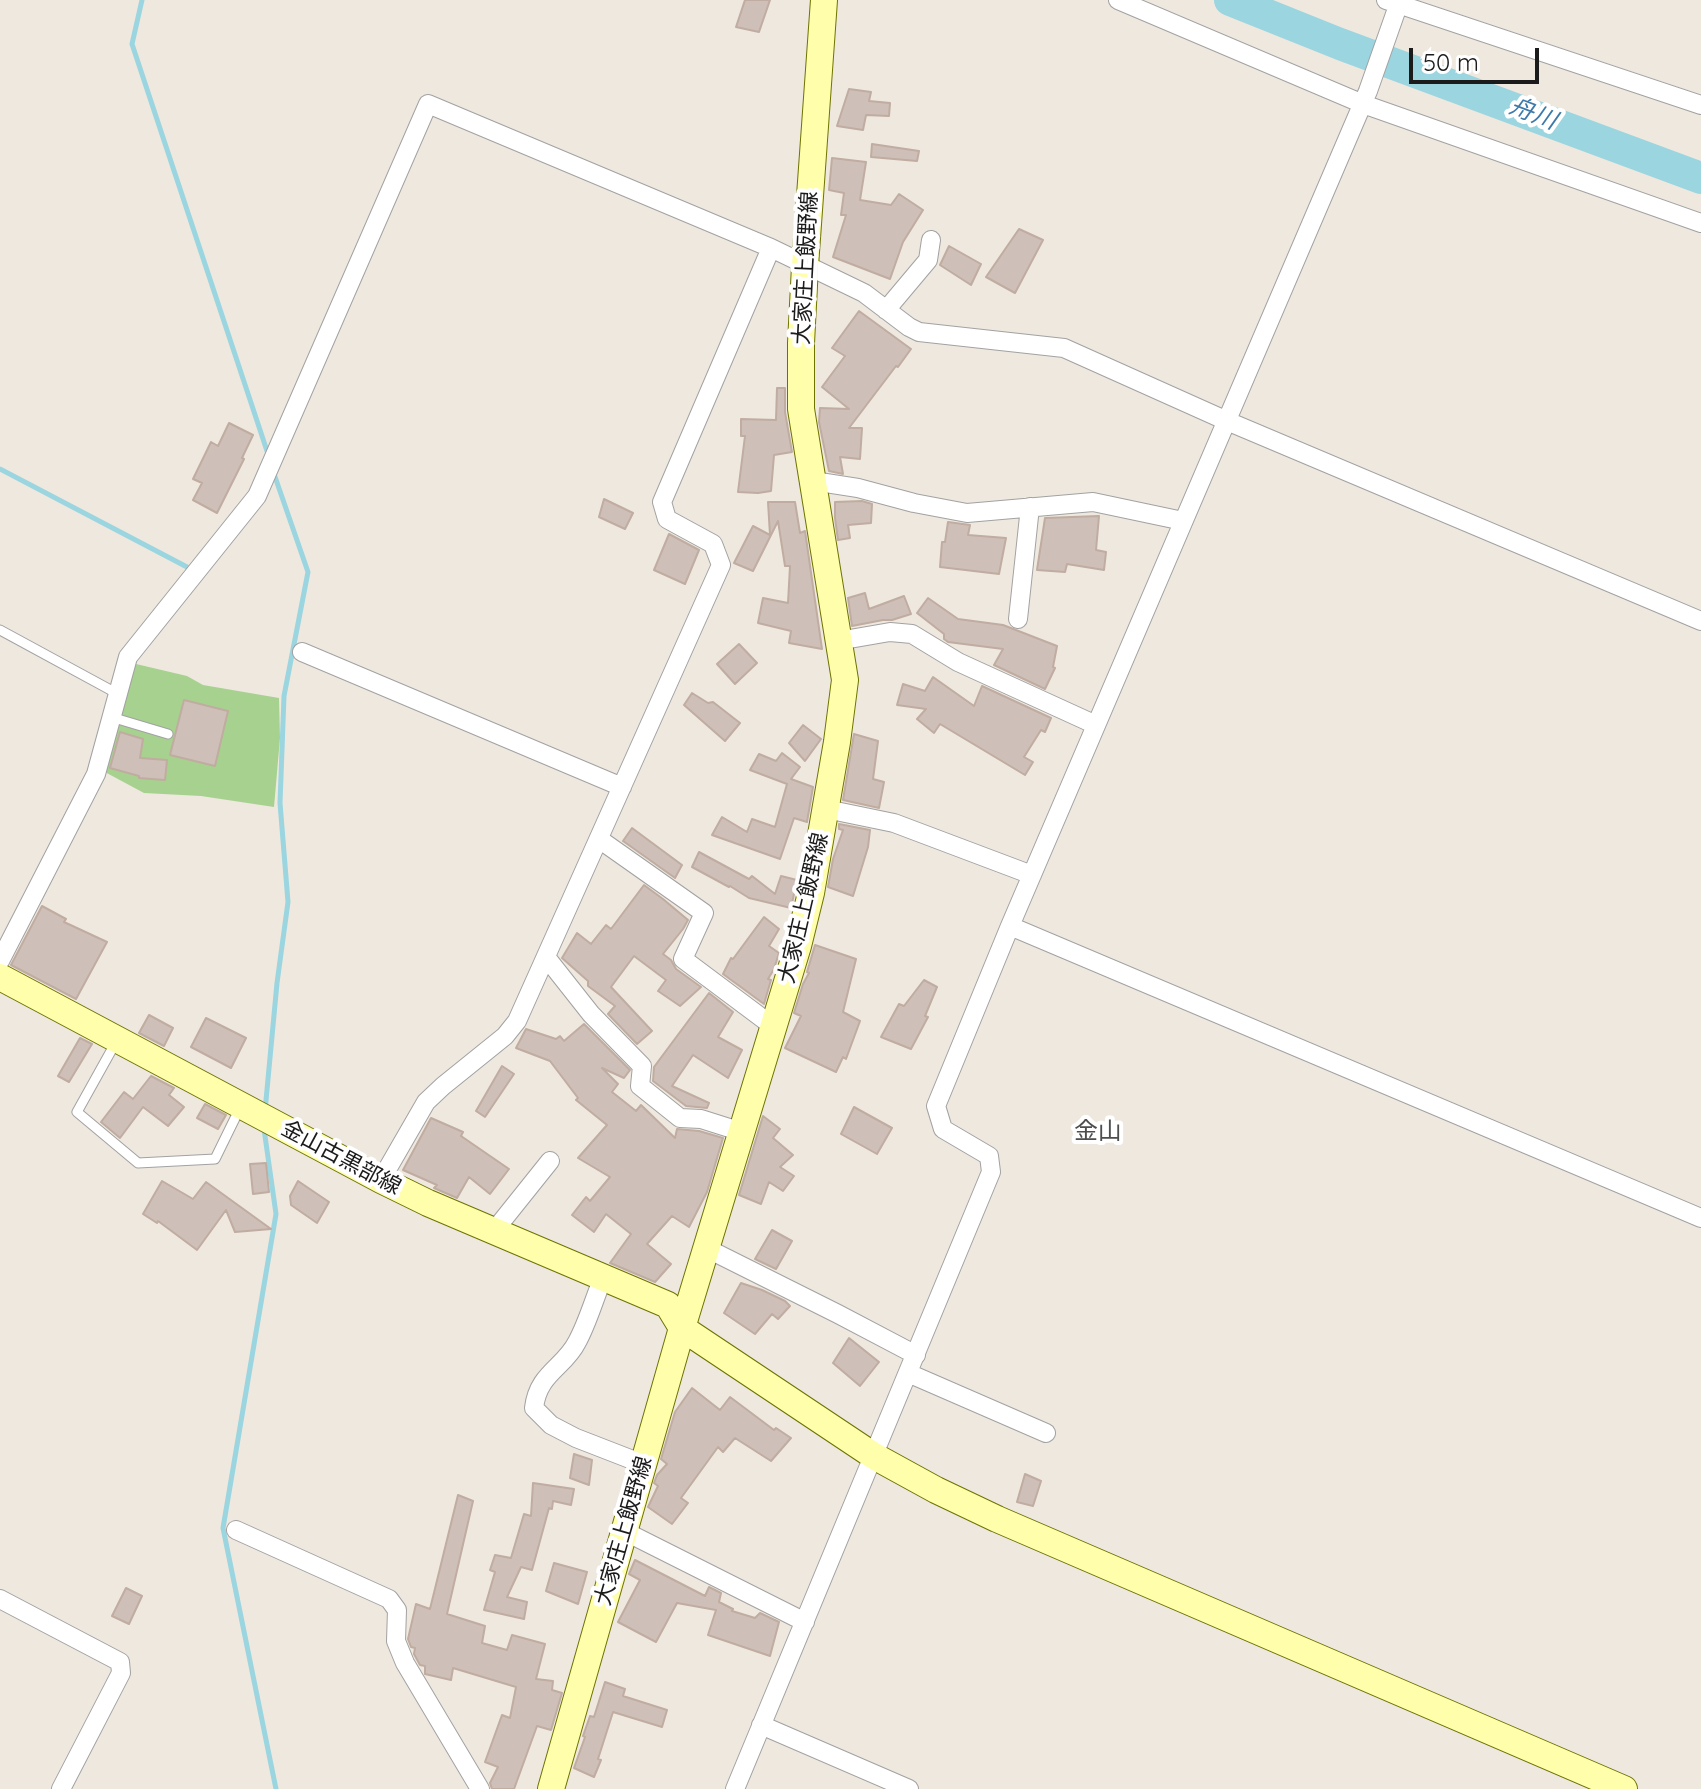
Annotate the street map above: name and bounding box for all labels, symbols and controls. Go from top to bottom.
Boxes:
scale bar [1413,32,1543,82]
text: 50 m [1423,47,1479,77]
water label: 舟川 [1505,92,1561,136]
street label: 大家庄上飯野線 [789,190,823,346]
street label: 大家庄上飯野線 [774,830,834,986]
street label: 金山古黒部線 [277,1115,405,1201]
district label: 金山 [1074,1118,1122,1146]
street label: 大家庄上飯野線 [590,1453,658,1609]

